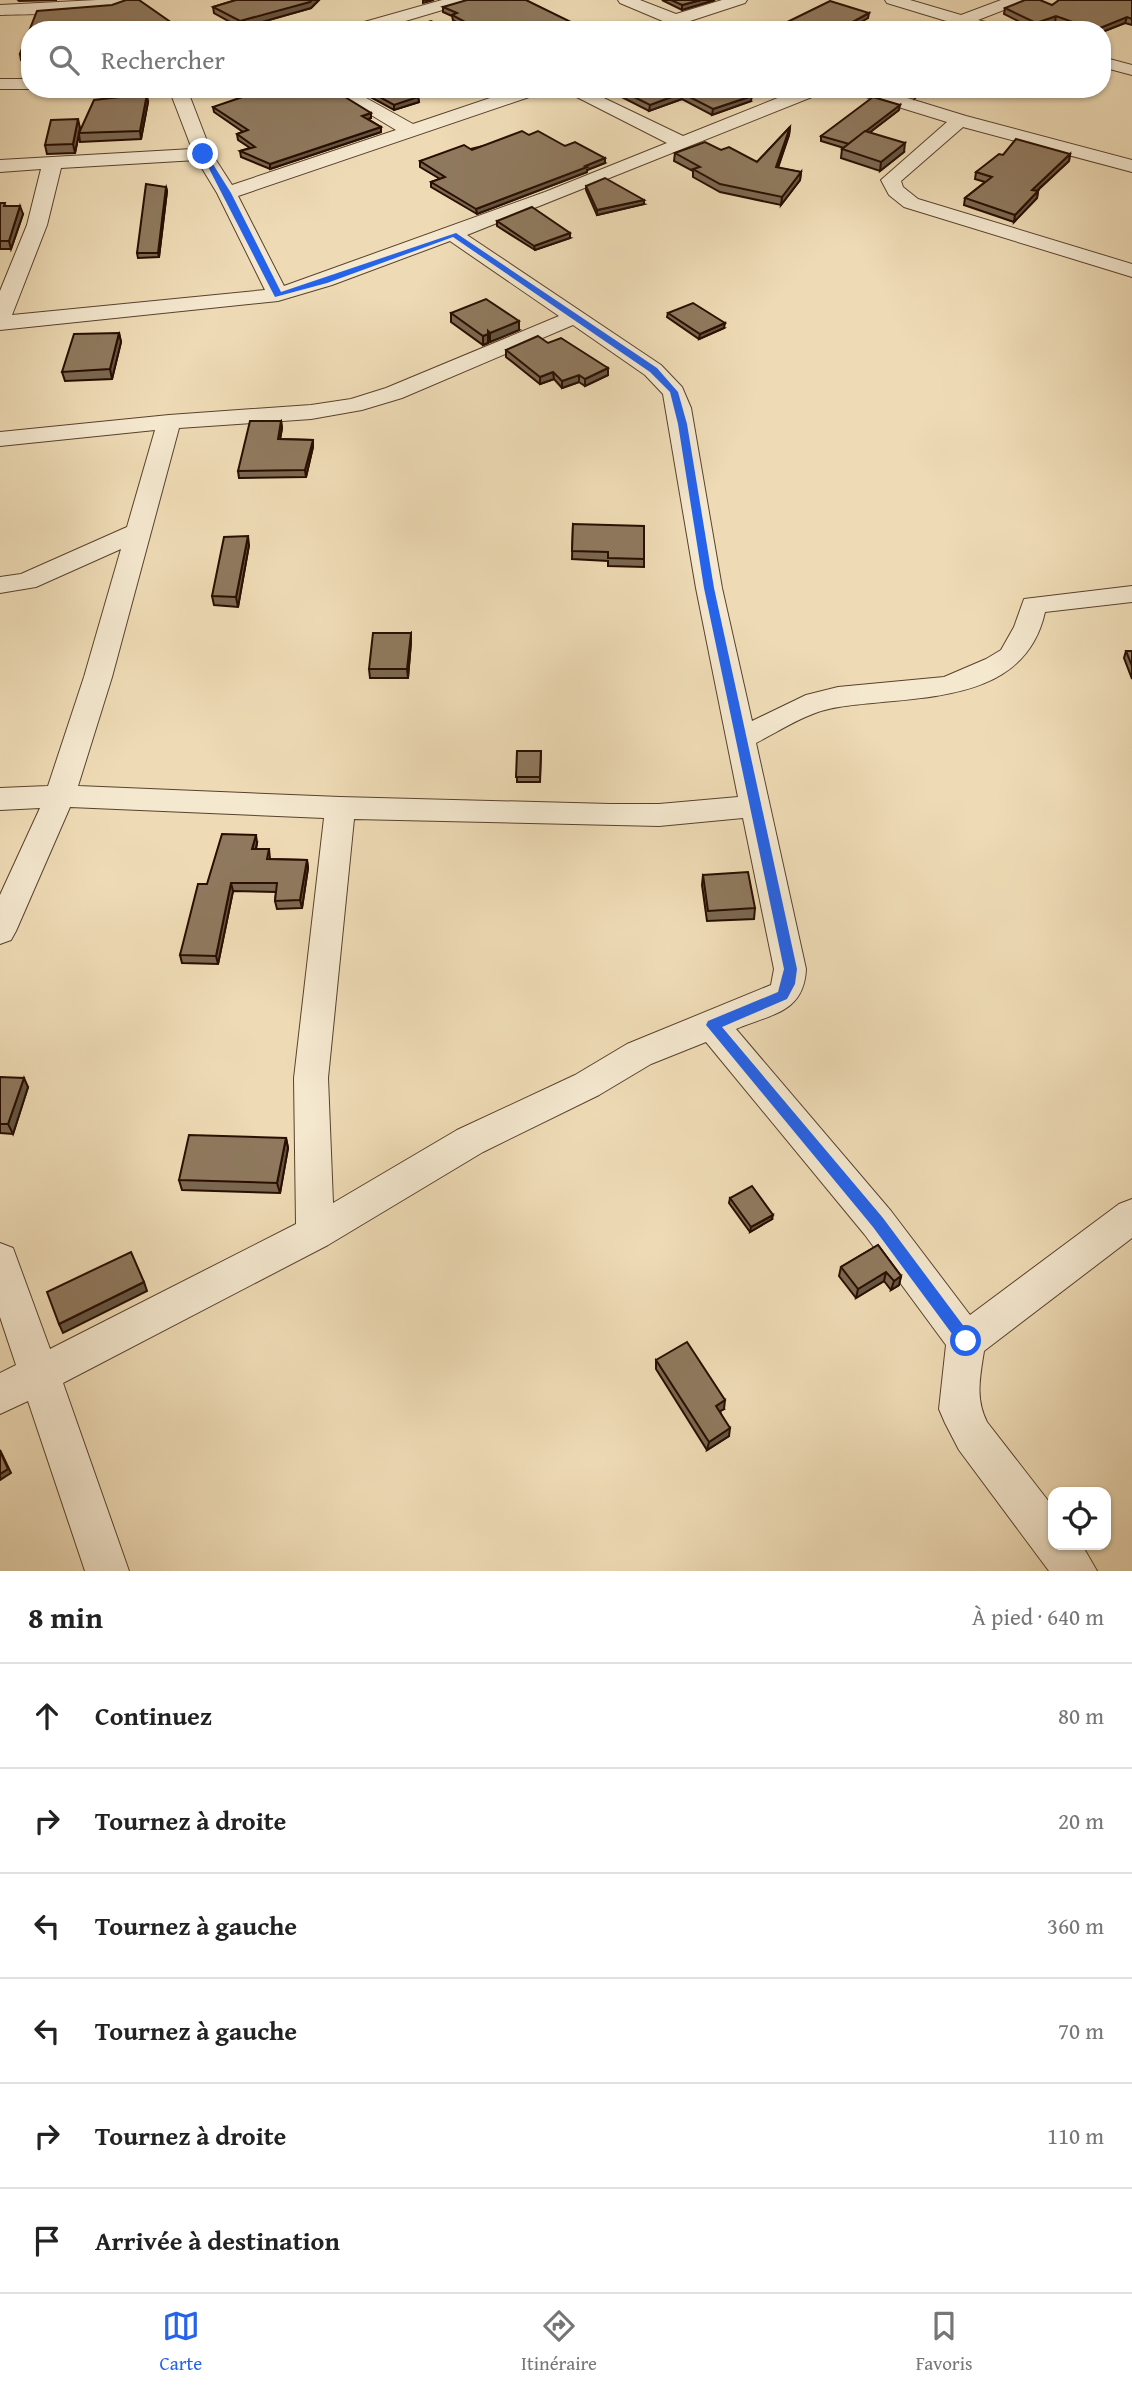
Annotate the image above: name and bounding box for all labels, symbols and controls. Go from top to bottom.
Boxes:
search box [21,21,1111,98]
text: Rechercher [101,40,225,79]
icon: search [45,41,83,79]
route end [187,138,218,169]
route start [950,1325,981,1356]
map controls [1048,1487,1111,1550]
button: locate [1048,1487,1111,1550]
text: 8 min [28,1595,103,1639]
text: À pied · 640 m [972,1600,1104,1633]
text: Continuez [95,1696,212,1735]
icon: ahead [28,1697,66,1735]
text: 80 m [1058,1699,1104,1732]
text: Tournez à droite [95,1801,286,1840]
icon: right [28,1802,66,1840]
text: 20 m [1058,1804,1104,1837]
text: Tournez à gauche [95,1906,297,1945]
icon: left [28,1907,66,1945]
text: 360 m [1047,1909,1104,1942]
text: Tournez à gauche [95,2011,297,2050]
icon: left [28,2012,66,2050]
text: 70 m [1058,2014,1104,2047]
text: Tournez à droite [95,2116,286,2155]
icon: right [28,2117,66,2155]
text: 110 m [1047,2119,1104,2152]
text: Arrivée à destination [95,2221,340,2260]
icon: arrive [28,2222,66,2260]
tab: Carte [159,2307,202,2377]
tab: Itinéraire [521,2307,597,2377]
tab: Favoris [916,2307,973,2377]

